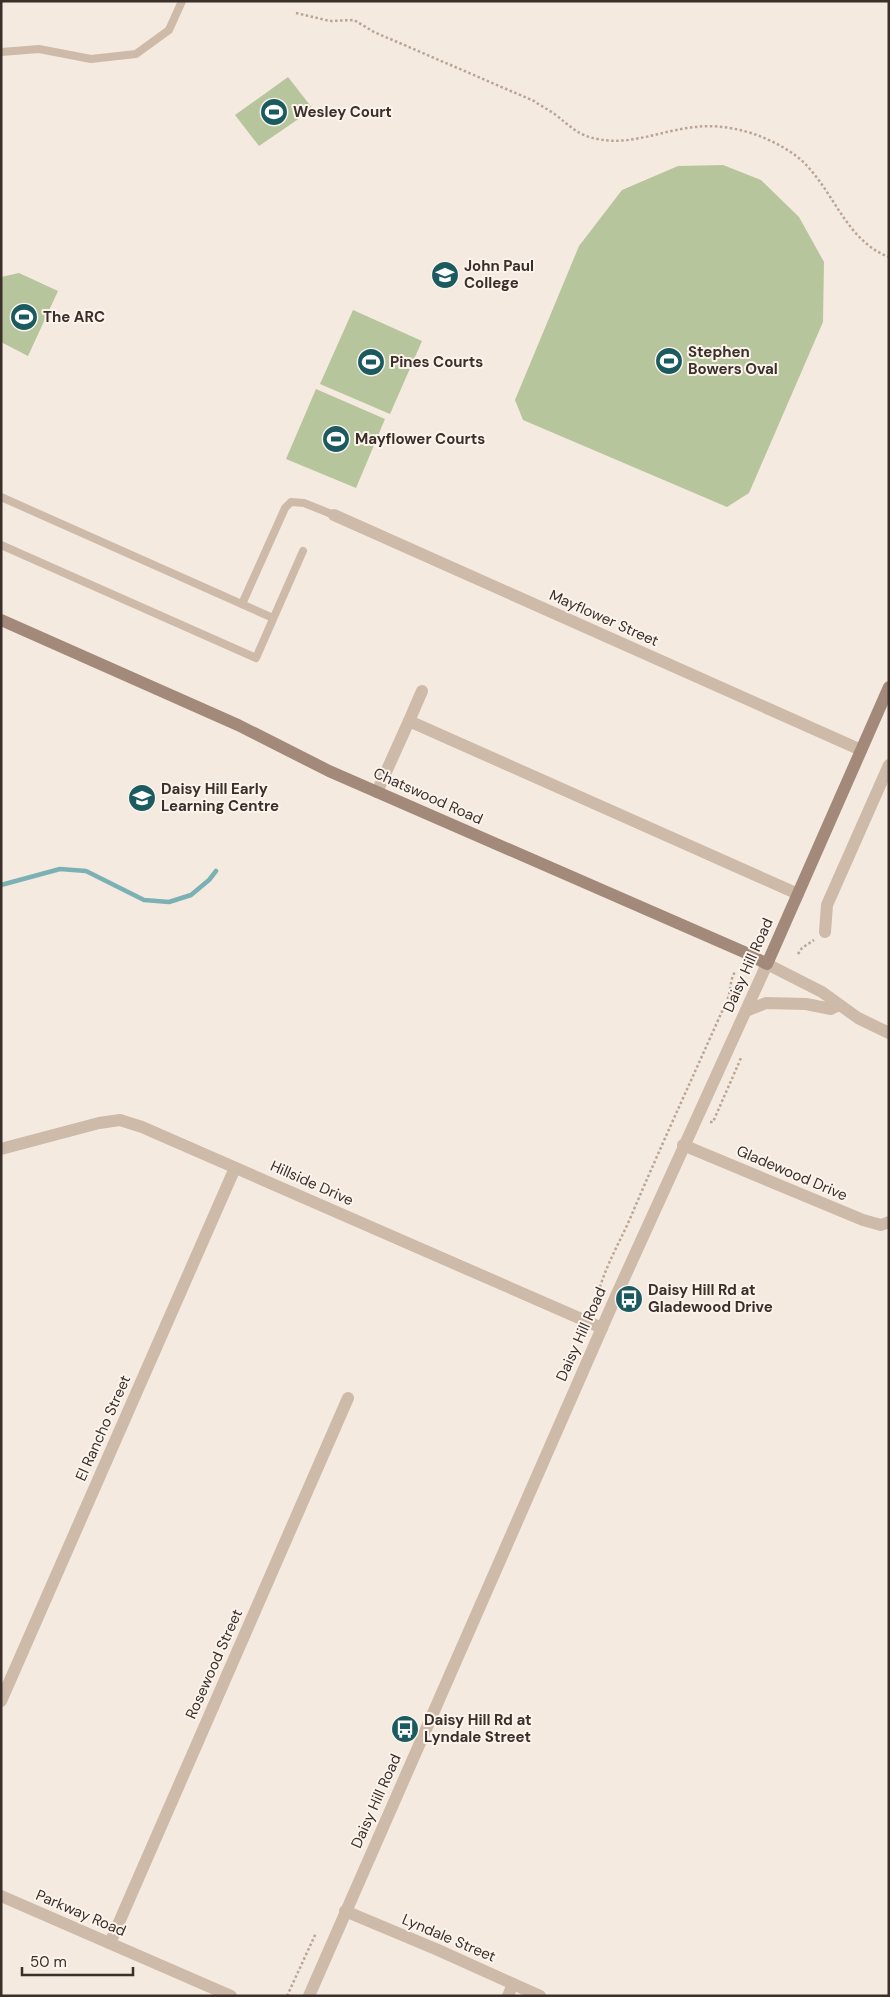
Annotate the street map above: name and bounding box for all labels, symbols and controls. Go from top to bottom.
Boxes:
sports icon: Wesley Court [259,97,289,127]
place label: Wesley Court [293,102,392,122]
place label: John Paul College [464,256,534,293]
school or university icon: John Paul College [430,260,460,290]
sports icon: The ARC [9,302,39,332]
place label: The ARC [43,307,105,327]
place label: Stephen Bowers Oval [688,342,778,379]
sports icon: Stephen Bowers Oval [654,346,684,376]
sports icon: Pines Courts [356,347,386,377]
place label: Pines Courts [390,352,483,372]
sports icon: Mayflower Courts [321,424,351,454]
place label: Mayflower Courts [355,429,485,449]
street label: Mayflower Street [546,585,662,651]
street label: Chatswood Road [370,763,486,829]
place label: Daisy Hill Early Learning Centre [161,779,279,816]
school or university icon: Daisy Hill Early Learning Centre [127,783,157,813]
street label: Daisy Hill Road [718,915,778,1015]
street label: Gladewood Drive [734,1141,850,1205]
street label: Hillside Drive [267,1156,357,1210]
place label: Daisy Hill Rd at Gladewood Drive [648,1280,773,1317]
street label: Daisy Hill Road [551,1284,611,1384]
bus stop icon: Daisy Hill Rd at Gladewood Drive [614,1284,644,1314]
street label: El Rancho Street [71,1372,135,1484]
street label: Rosewood Street [181,1606,247,1722]
place label: Daisy Hill Rd at Lyndale Street [424,1710,532,1747]
bus stop icon: Daisy Hill Rd at Lyndale Street [390,1714,420,1744]
street label: Daisy Hill Road [346,1751,406,1851]
street label: Parkway Road [33,1885,129,1941]
street label: Lyndale Street [399,1909,499,1967]
scale bar [22,1944,134,1976]
text: 50 m [30,1952,67,1972]

